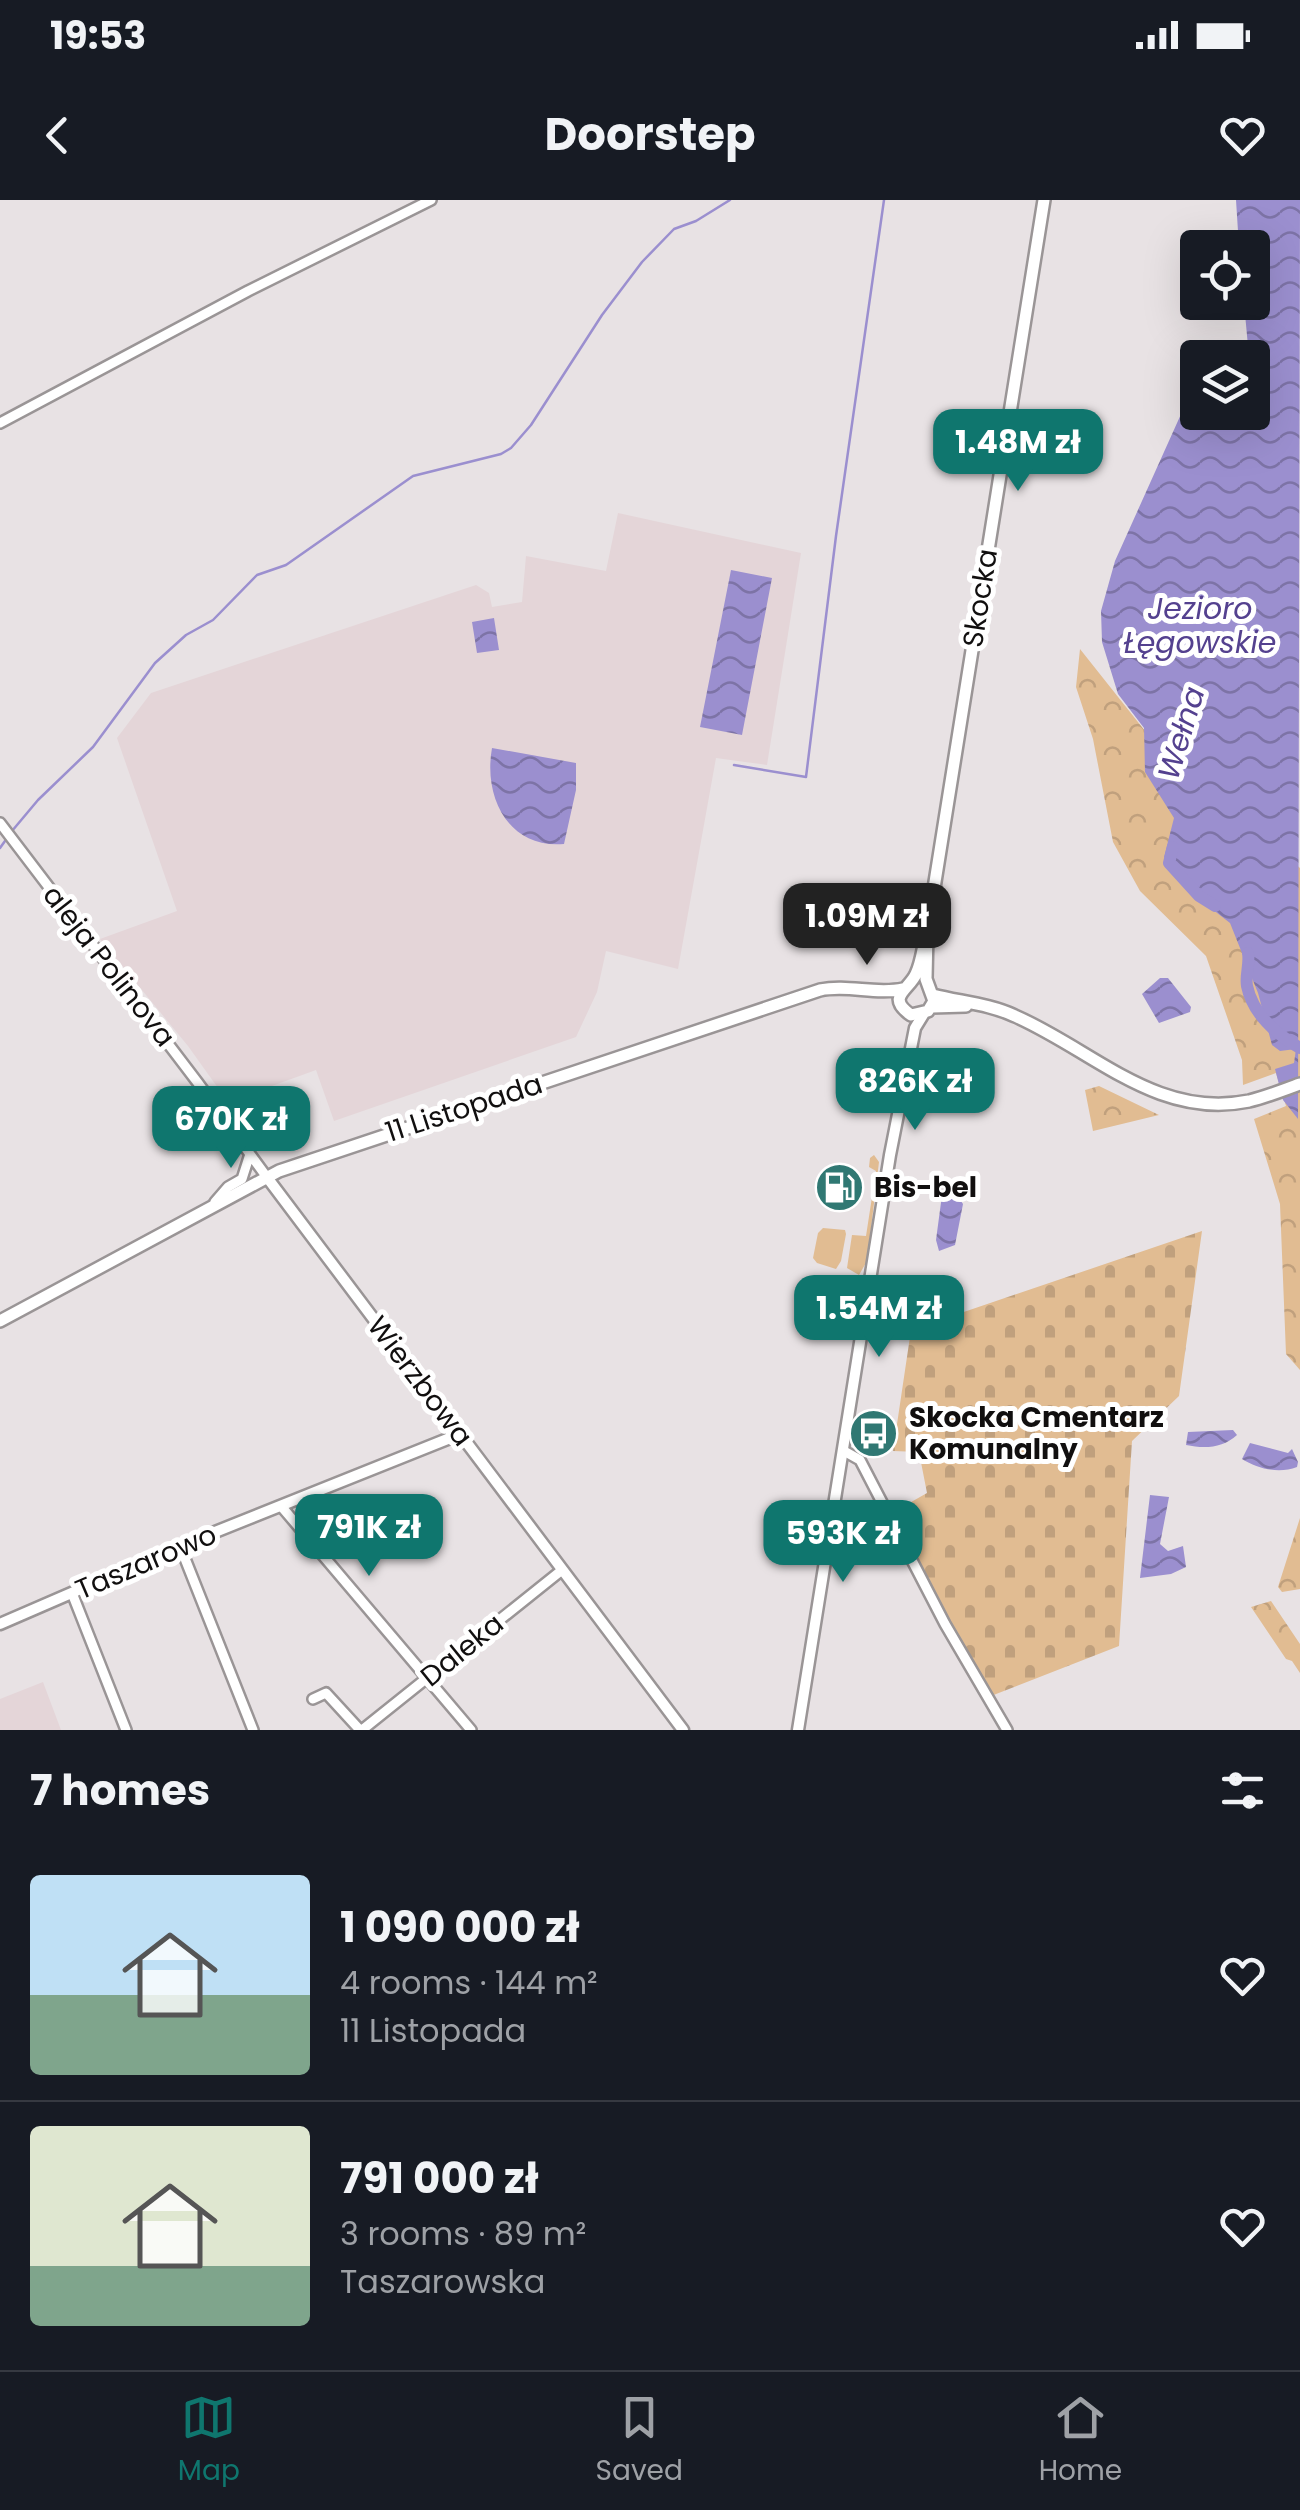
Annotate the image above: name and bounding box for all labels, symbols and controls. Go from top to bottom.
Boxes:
text: 19:53 [50,9,146,62]
text: Doorstep [545,103,755,166]
icon: back [30,108,85,163]
icon: heart [1215,108,1270,163]
map controls [1180,230,1270,430]
button: locate [1180,230,1270,320]
button: layers [1180,340,1270,430]
pin: 1.48M zł [915,409,1121,494]
text: 1.48M zł [955,419,1081,464]
street label: Skocka [953,546,1007,650]
water label: Jezioro Łęgowskie [1124,587,1276,664]
water label: Wełna [1147,681,1215,785]
street label: aleja Polinova [34,877,184,1055]
pin: 1.09M zł [764,883,970,968]
text: 1.09M zł [805,893,929,938]
pin: 826K zł [823,1048,1007,1133]
text: 826K zł [858,1058,972,1103]
street label: 11 Listopada [381,1064,547,1152]
pin: 670K zł [139,1086,323,1171]
text: 670K zł [174,1096,288,1141]
fuel station icon: Bis-bel [813,1161,865,1213]
place label: Bis-bel [874,1168,977,1207]
pin: 1.54M zł [776,1275,982,1360]
text: 1.54M zł [816,1285,942,1330]
street label: Wierzbowa [358,1308,482,1454]
place label: Skocka Cmentarz Komunalny [909,1398,1164,1469]
bus stop icon: Skocka Cmentarz Komunalny [848,1407,900,1459]
pin: 791K zł [277,1494,461,1579]
pin: 593K zł [751,1500,935,1585]
text: 791K zł [317,1504,421,1549]
text: 593K zł [785,1510,901,1555]
street label: Taszarowo [70,1515,222,1609]
street label: Daleka [412,1605,512,1695]
text: 7 homes [30,1761,210,1820]
icon: filters [1215,1763,1270,1818]
text: 1 090 000 zł [340,1898,580,1957]
icon: home [110,1915,230,2035]
icon: heart [1215,1948,1270,2003]
text: 4 rooms · 144 m² [340,1960,598,2005]
text: 11 Listopada [340,2008,526,2053]
text: 791 000 zł [340,2149,538,2208]
icon: home [110,2166,230,2286]
icon: heart [1215,2199,1270,2254]
text: 3 rooms · 89 m² [340,2211,586,2256]
text: Taszarowska [340,2259,545,2304]
tab: Map [178,2390,240,2492]
tab: Saved [596,2390,683,2492]
tab: Home [1039,2390,1122,2492]

